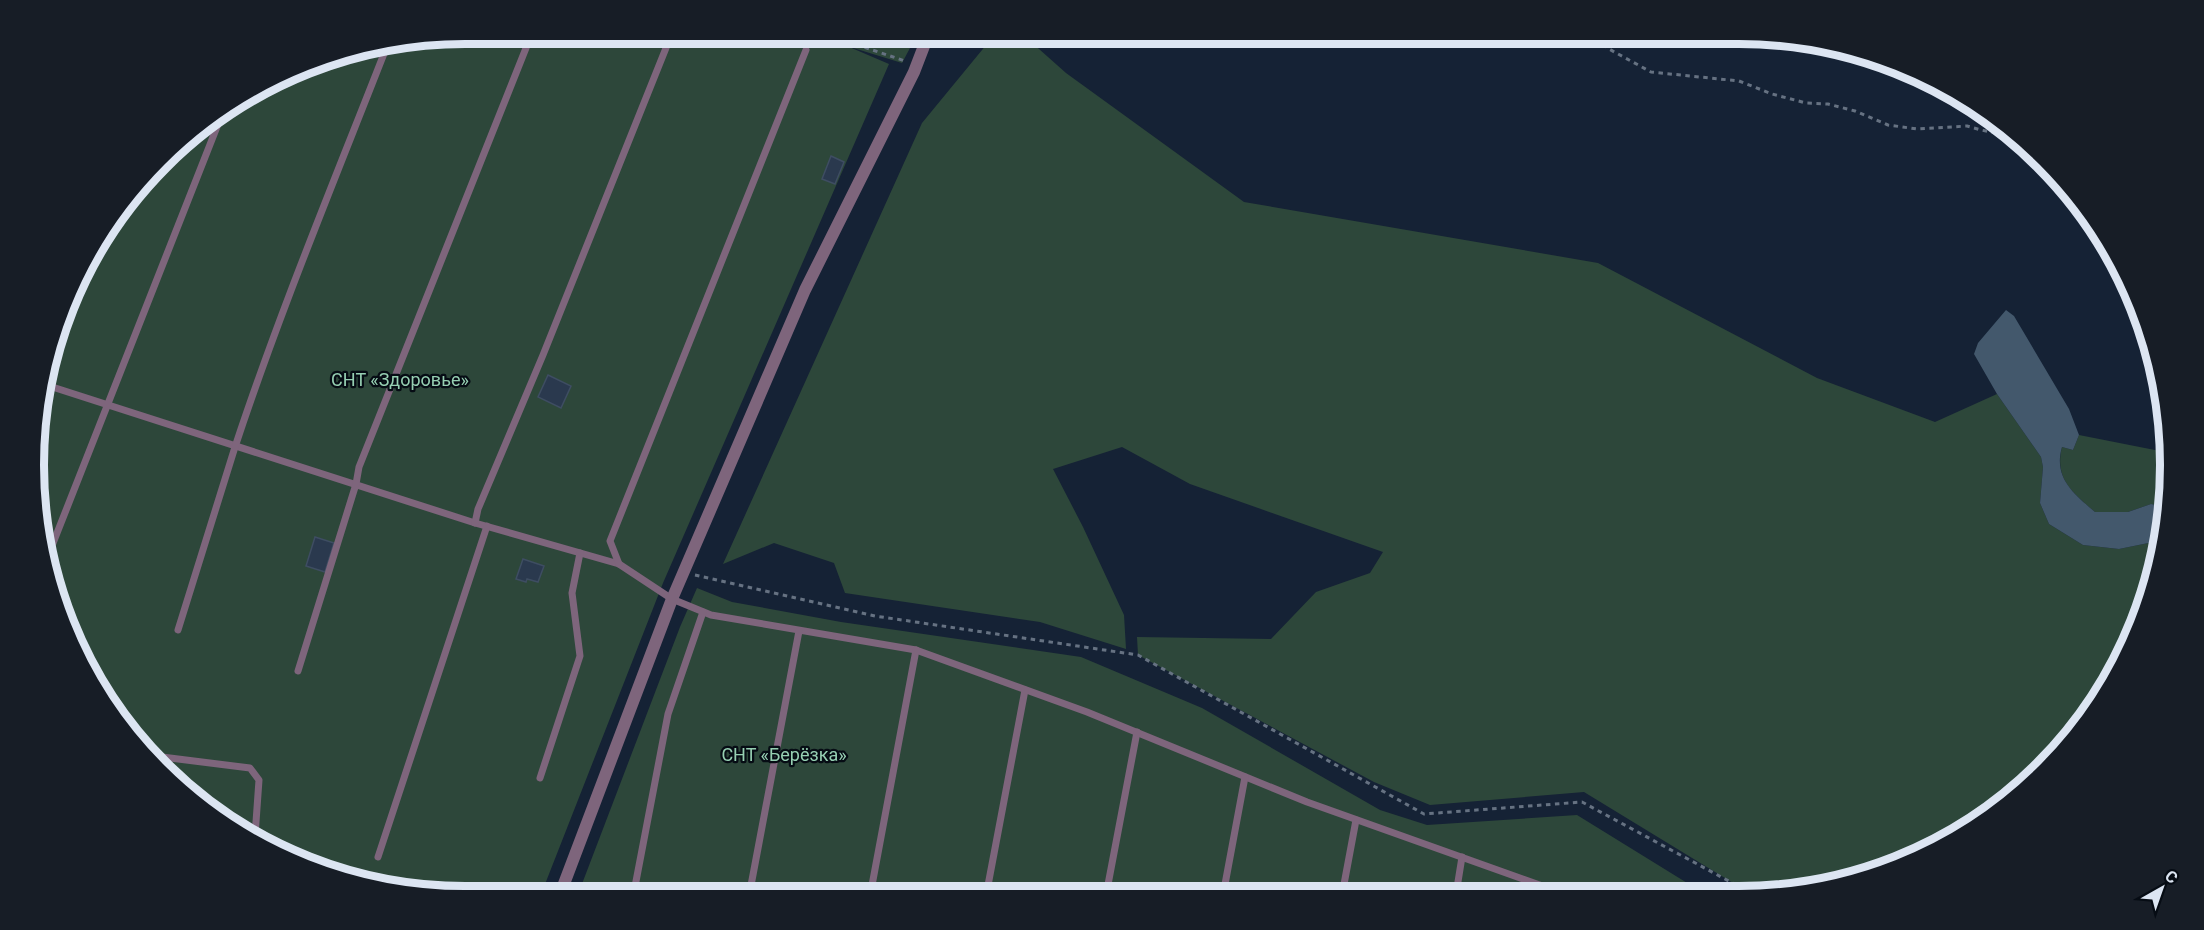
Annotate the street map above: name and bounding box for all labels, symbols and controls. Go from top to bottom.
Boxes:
park label: СНТ «Здоровье» [331,369,469,390]
park label: СНТ «Берёзка» [721,744,847,765]
north arrow [2132,858,2192,918]
text: С [2161,866,2181,888]

